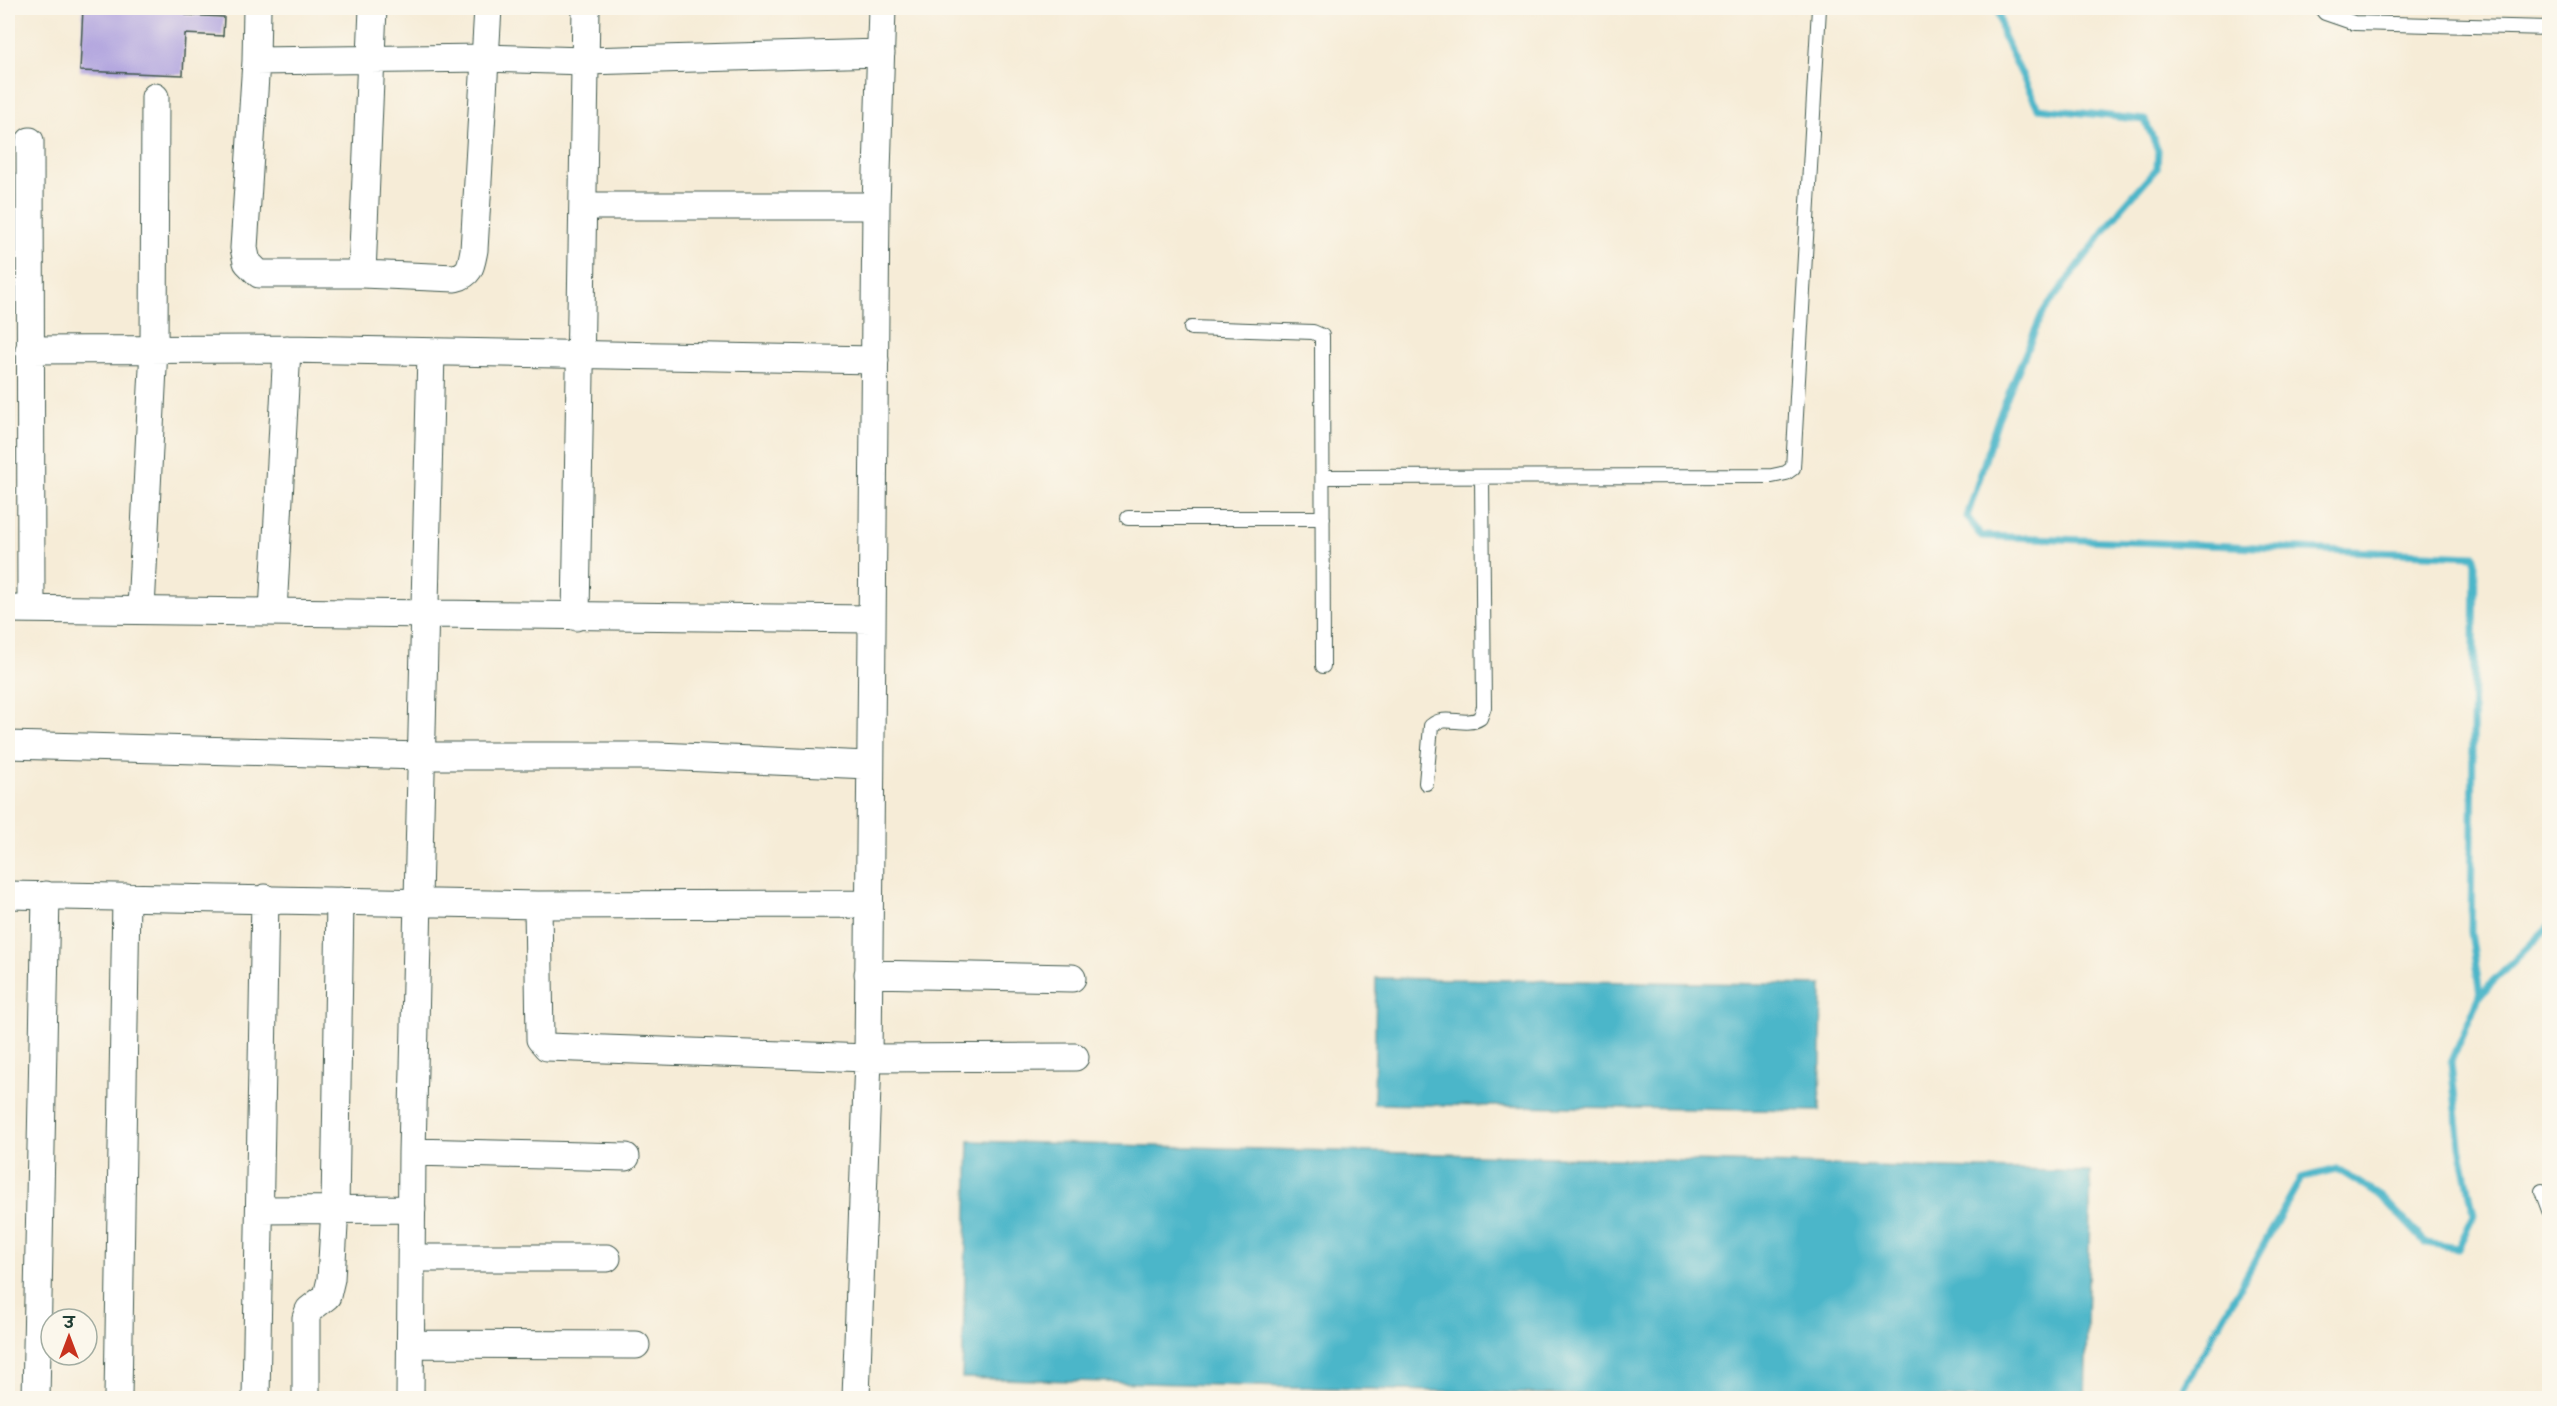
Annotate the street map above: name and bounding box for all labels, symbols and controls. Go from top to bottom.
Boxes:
north arrow [39,1307,99,1367]
text: उ [62,1312,76,1334]

